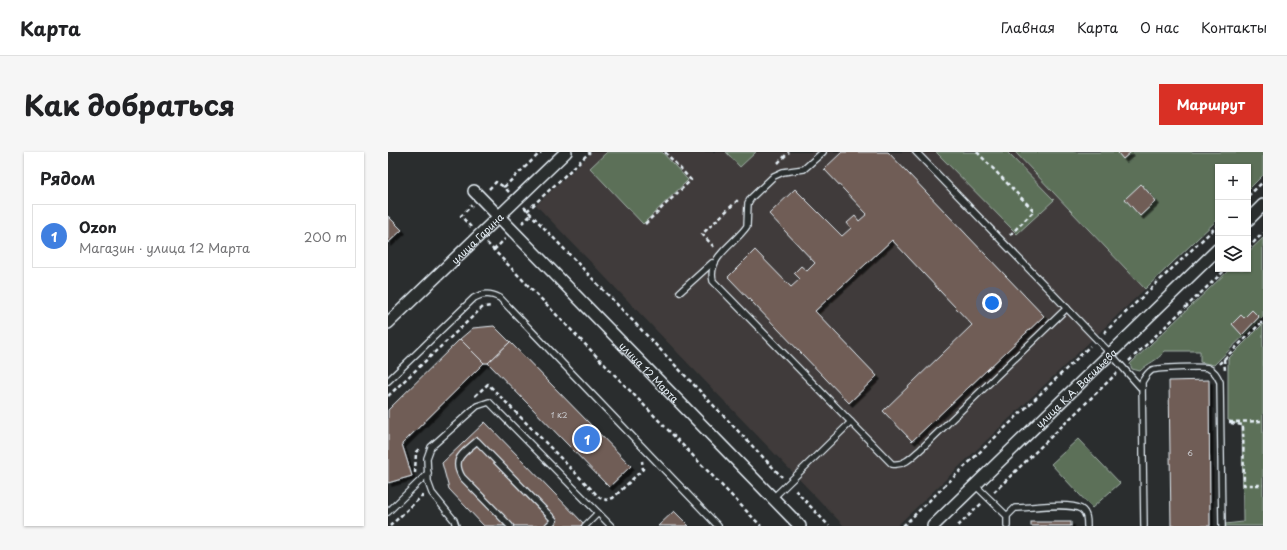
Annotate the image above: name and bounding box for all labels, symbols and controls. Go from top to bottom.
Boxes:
text: Карта [20,14,81,42]
text: Главная [1001,17,1055,38]
text: Карта [1077,17,1118,38]
text: О нас [1140,17,1179,38]
text: Контакты [1201,17,1267,38]
text: Как добраться [24,83,235,126]
button: Маршрут [1159,84,1263,125]
map controls [1215,164,1251,272]
button: + [1215,164,1251,200]
text: Рядом [40,165,95,191]
button: − [1215,200,1251,236]
street label: улица Гарина [447,208,507,267]
text: Ozon [79,215,117,238]
text: 1 [51,227,57,246]
text: 200 m [304,227,347,246]
button: layers [1215,236,1251,272]
text: Магазин · улица 12 Марта [79,238,250,257]
your location [982,293,1002,313]
street label: улица 12 Марта [617,338,684,406]
street label: улица К.А. Васильева [1032,344,1120,430]
house number: 1 к2 [551,409,568,421]
pin: 1 [574,424,600,454]
house number: 6 [1187,447,1193,459]

